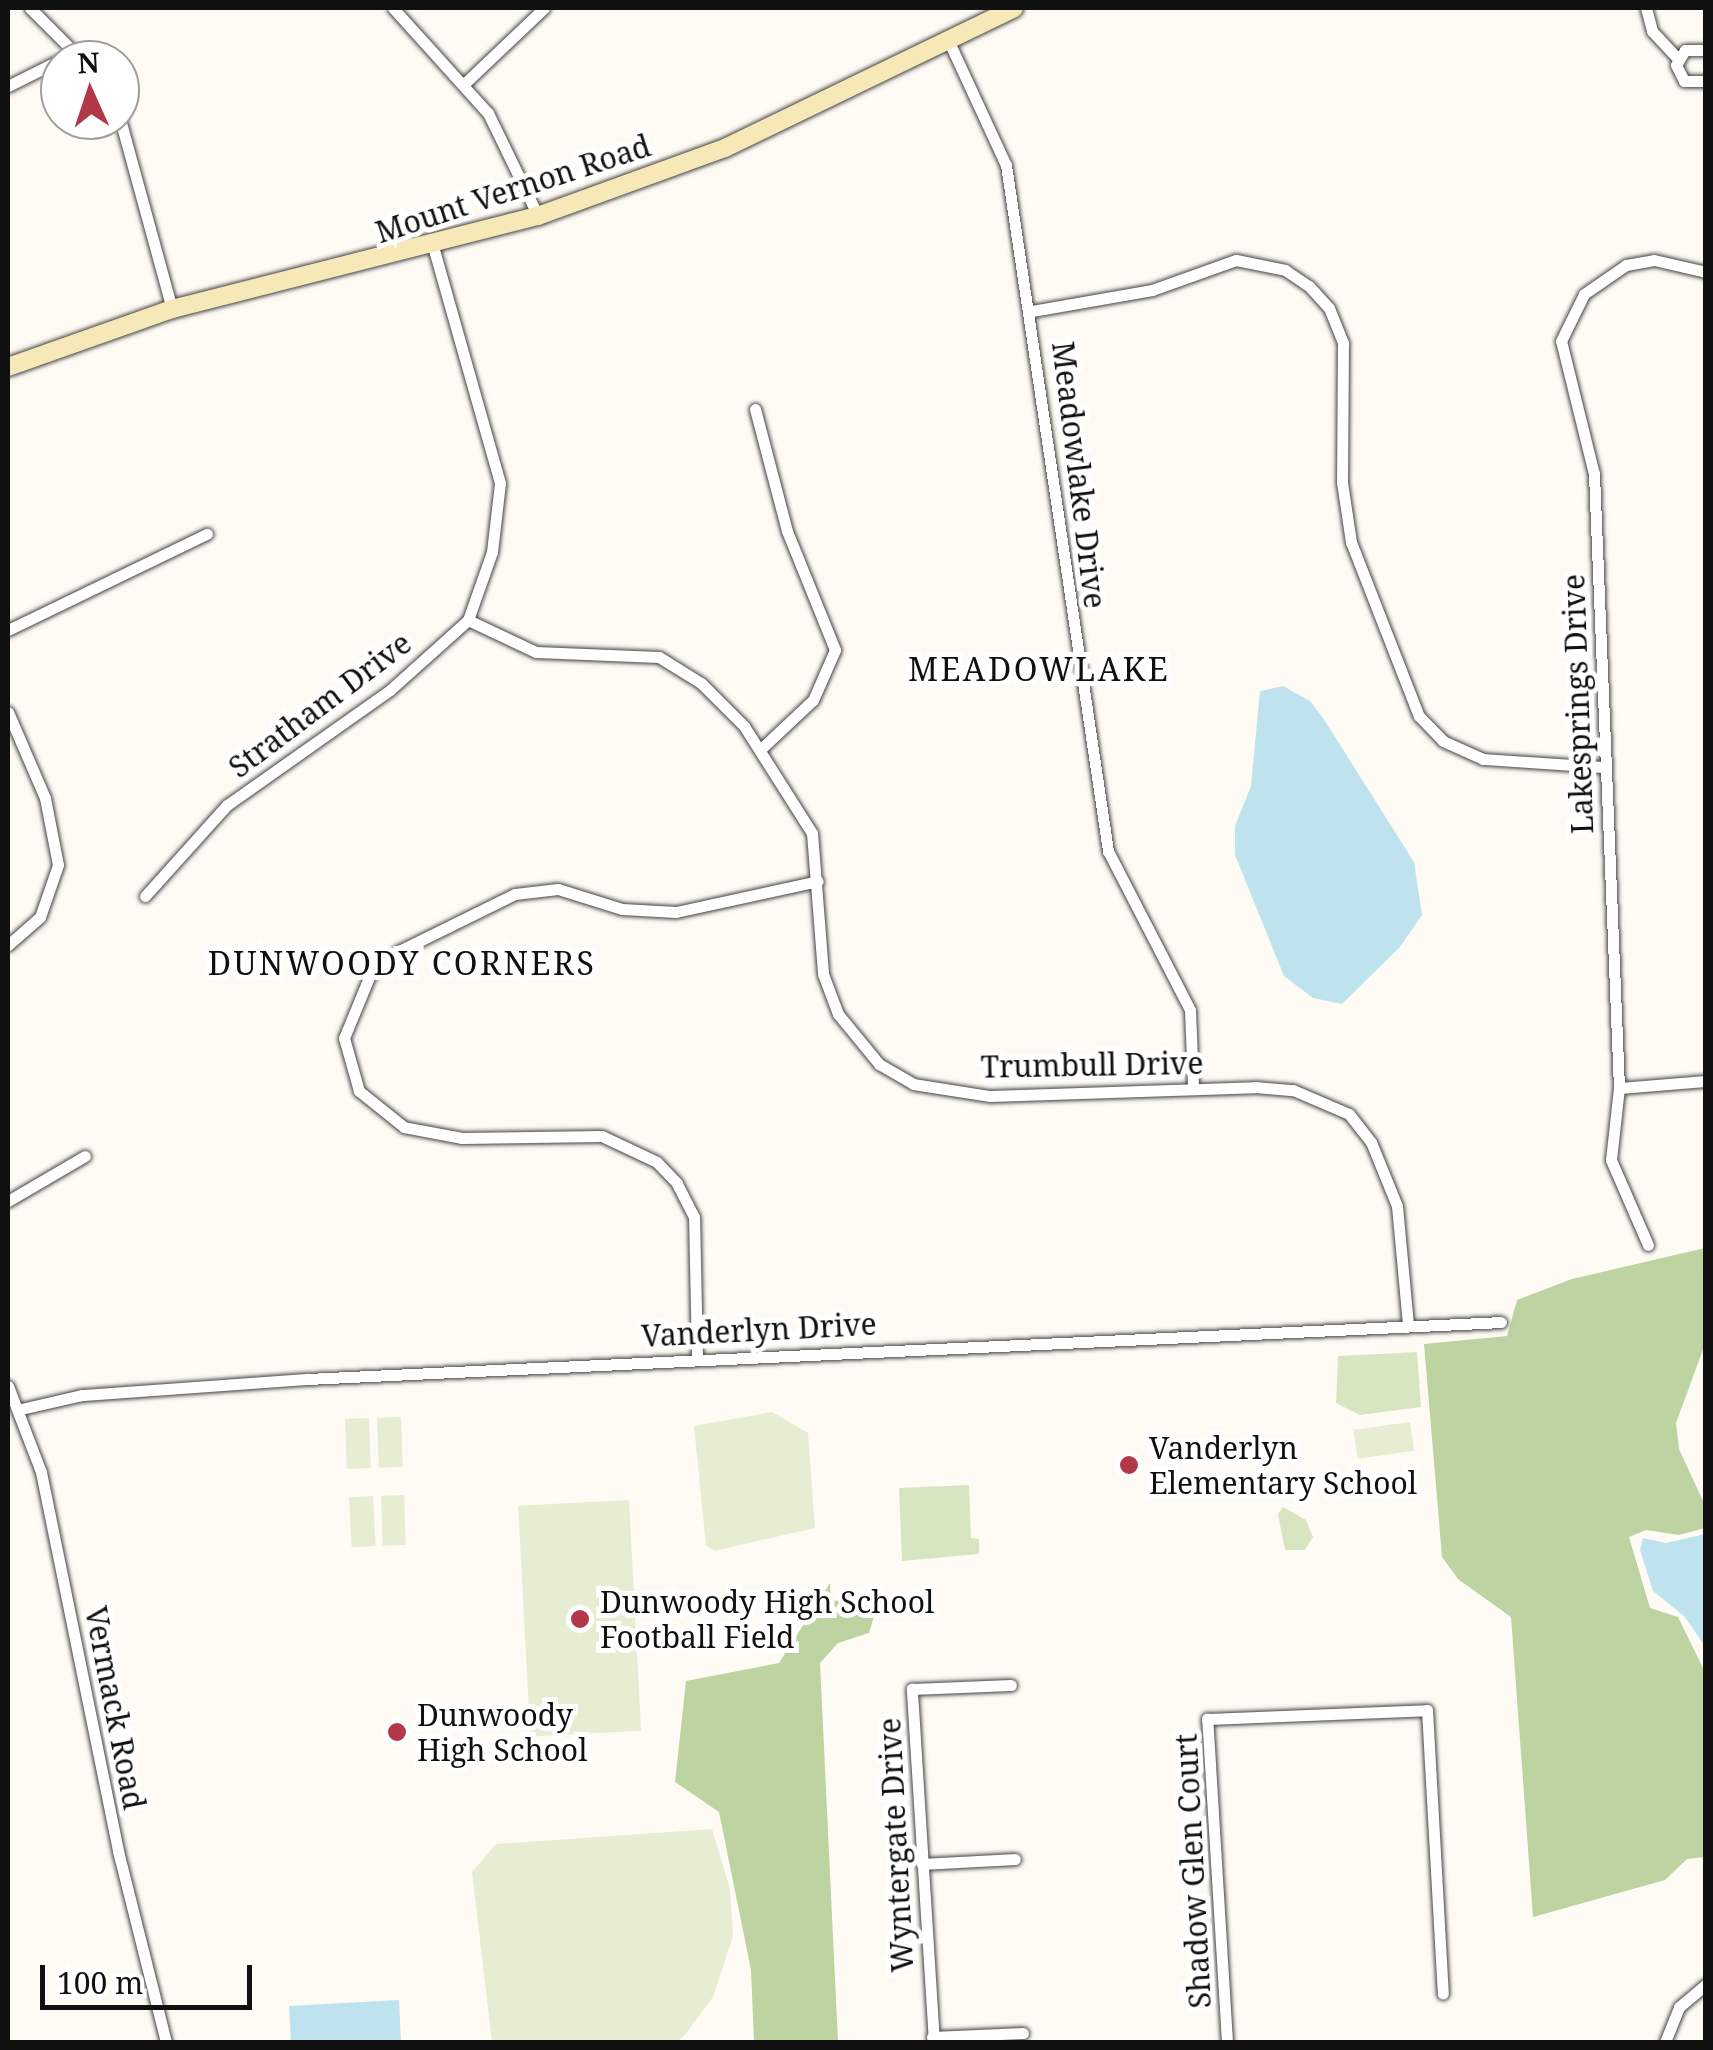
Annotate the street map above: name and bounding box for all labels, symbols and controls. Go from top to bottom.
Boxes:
north arrow [40,40,140,140]
text: N [77,42,101,82]
street label: Mount Vernon Road [371,128,655,250]
street label: Meadowlake Drive [1045,339,1113,611]
street label: Lakesprings Drive [1555,573,1601,835]
street label: Stratham Drive [222,625,418,785]
district label: MEADOWLAKE [908,650,1170,688]
district label: DUNWOODY CORNERS [208,944,596,982]
street label: Trumbull Drive [980,1045,1204,1085]
street label: Vanderlyn Drive [640,1306,878,1354]
place label: Vanderlyn Elementary School [1149,1430,1417,1500]
marker: Vanderlyn Elementary School [1118,1454,1140,1476]
place label: Dunwoody High School Football Field [600,1584,934,1654]
street label: Vermack Road [78,1603,152,1813]
marker: Dunwoody High School Football Field [569,1608,591,1630]
place label: Dunwoody High School [417,1697,587,1768]
street label: Wyntergate Drive [871,1717,921,1973]
marker: Dunwoody High School [386,1721,408,1743]
street label: Shadow Glen Court [1168,1733,1218,2009]
scale bar [45,1945,258,2007]
text: 100 m [57,1962,143,2003]

